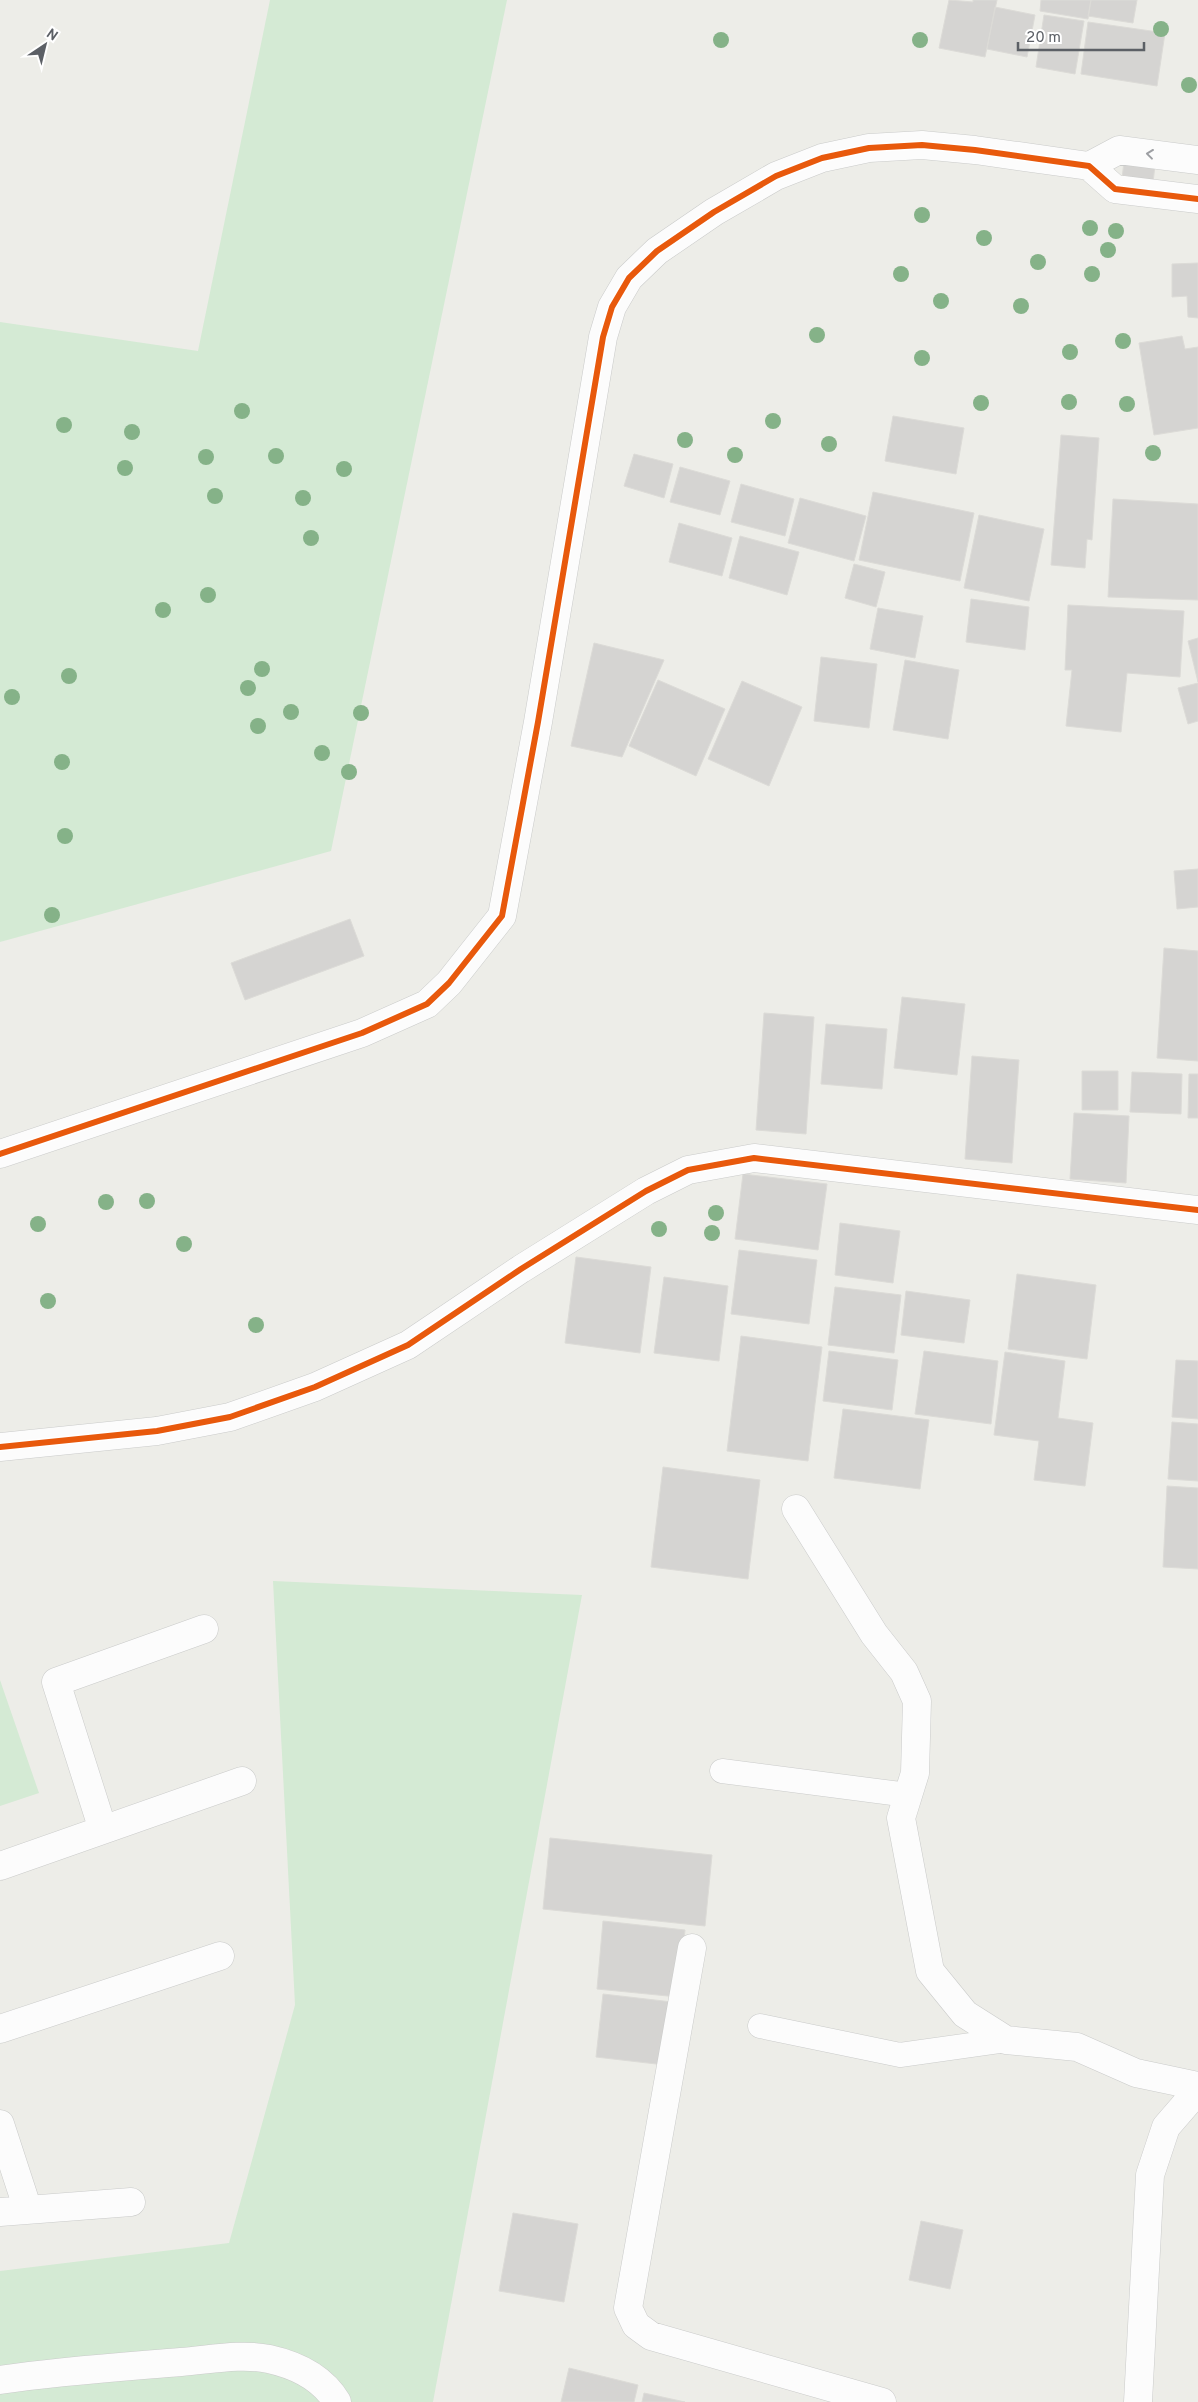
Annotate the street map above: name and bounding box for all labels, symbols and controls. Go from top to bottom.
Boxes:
north arrow [20,20,70,70]
scale bar [1018,20,1144,52]
text: N [43,26,61,45]
text: 20 m [1026,29,1061,48]
one-way arrow [1145,149,1153,160]

